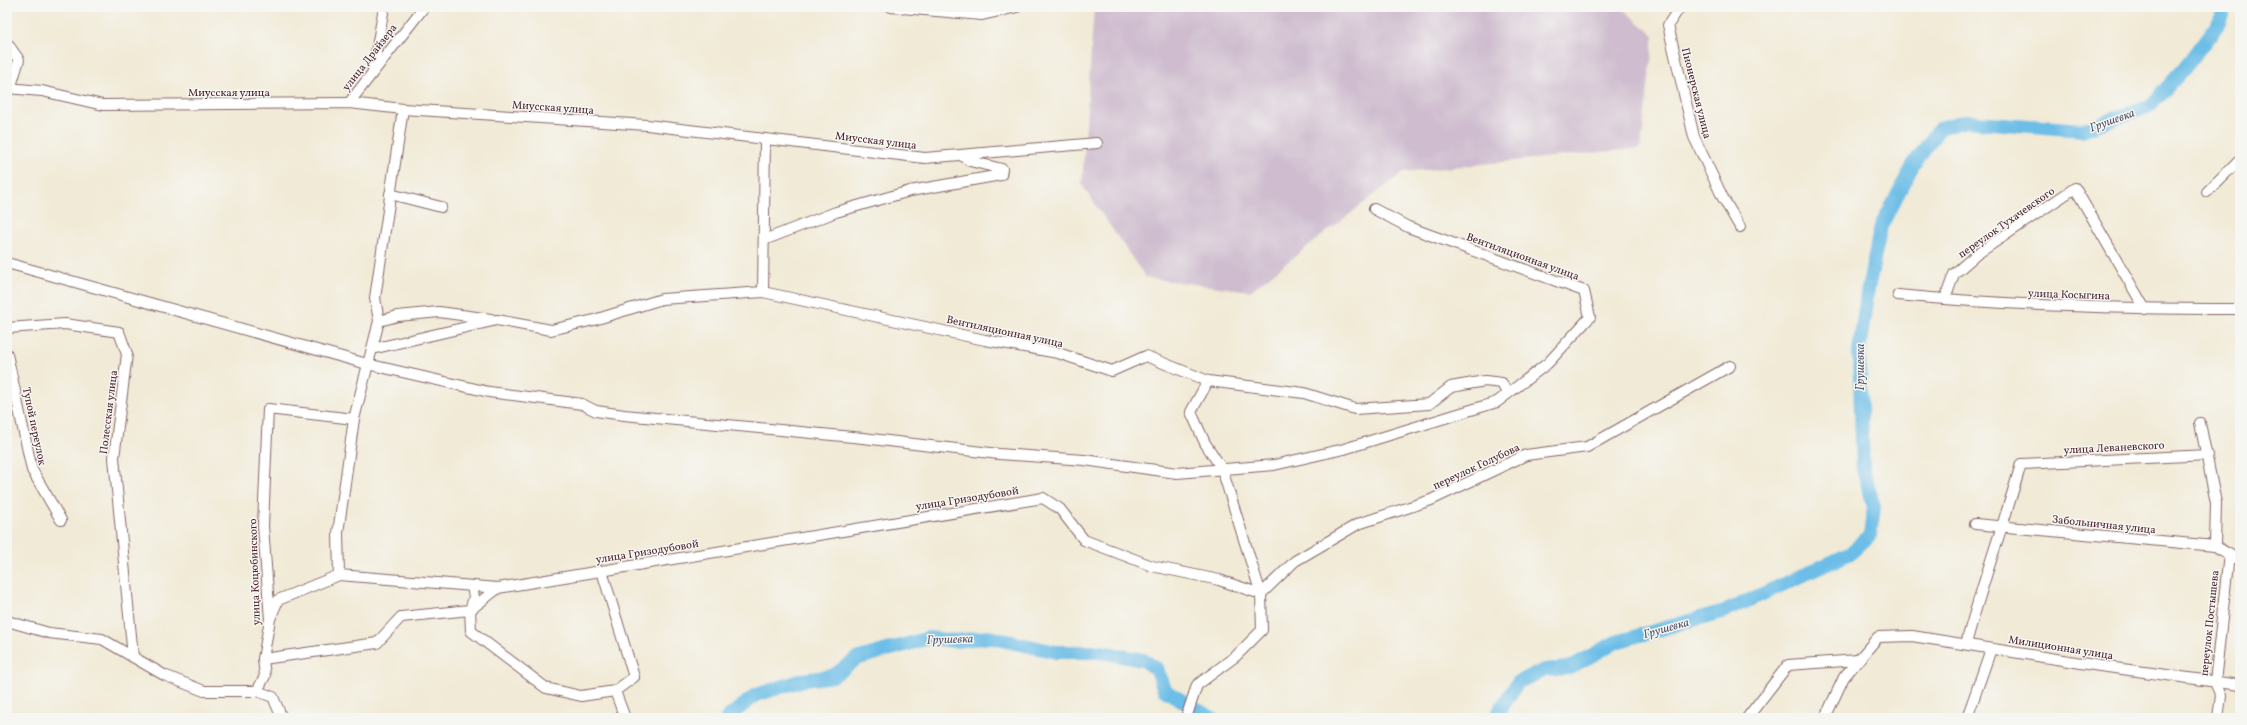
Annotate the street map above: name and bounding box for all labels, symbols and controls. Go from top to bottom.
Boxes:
street label: улица Драйзера [339,21,401,94]
street label: Пионерская улица [1677,46,1714,141]
street label: Миусская улица [188,86,271,101]
street label: Миусская улица [511,98,595,119]
water label: Грушевка [2088,105,2137,136]
street label: Миусская улица [834,129,918,154]
street label: переулок Тухачевского [1956,184,2058,262]
street label: Вентиляционная улица [1464,230,1582,285]
street label: улица Косыгина [2028,287,2111,304]
street label: Вентиляционная улица [945,313,1065,352]
water label: Грушевка [1853,343,1869,390]
street label: Полесская улица [97,369,122,455]
street label: Тупой переулок [18,386,49,467]
street label: улица Леваневского [2063,438,2165,459]
street label: переулок Голубова [1431,440,1523,494]
street label: улица Гризодубовой [915,484,1020,515]
street label: Забольничная улица [2051,513,2157,538]
street label: улица Коцюбинского [246,518,265,626]
street label: улица Гризодубовой [595,537,700,568]
street label: переулок Постышева [2197,569,2224,677]
water label: Грушевка [1642,615,1691,643]
water label: Грушевка [926,631,974,649]
street label: Милиционная улица [2007,633,2115,664]

